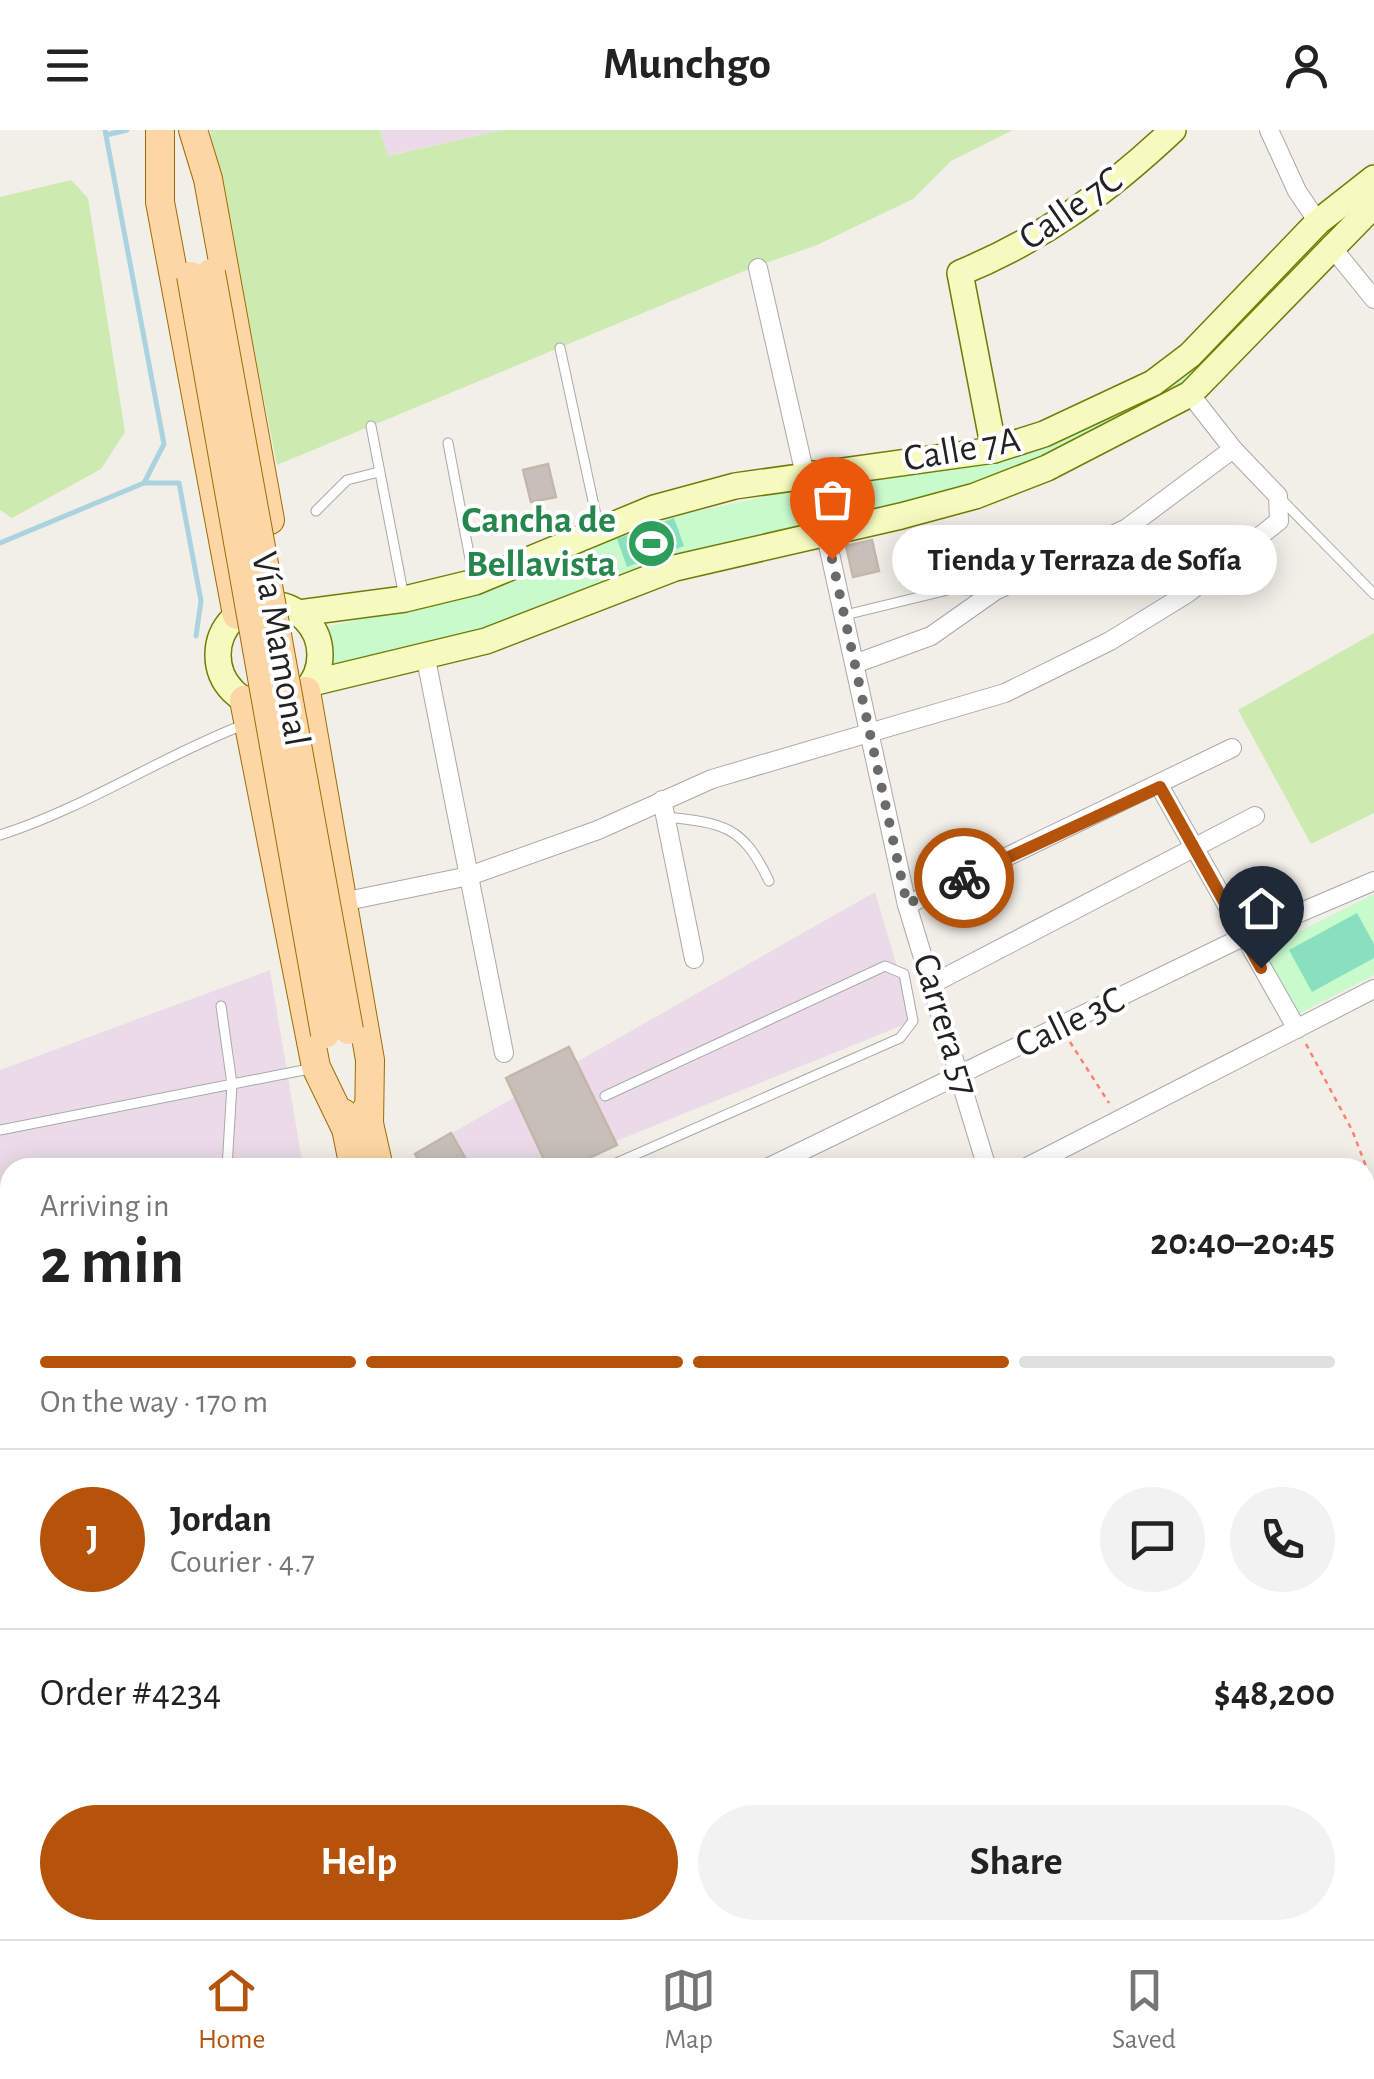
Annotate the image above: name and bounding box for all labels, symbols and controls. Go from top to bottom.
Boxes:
icon: menu [40,38,95,93]
icon: person [1279,38,1334,93]
text: Munchgo [603,42,771,87]
street label: Calle 7C [1013,160,1129,258]
street label: Calle 7A [901,421,1023,479]
pin [790,457,875,560]
icon: bag [805,472,860,527]
place label: Cancha de Bellavista [462,502,616,584]
sports icon: Cancha de Bellavista [625,517,677,569]
callout: Tienda y Terraza de Sofía [892,524,1277,594]
text: Tienda y Terraza de Sofía [927,544,1242,576]
street label: Vía Mamonal [244,549,316,749]
courier [914,828,1014,928]
icon: bike [937,851,992,906]
pin [1219,866,1304,969]
icon: home [1234,881,1289,936]
street label: Carrera 57 [905,949,985,1101]
street label: Calle 3C [1010,981,1130,1065]
text: Arriving in [40,1190,169,1222]
text: 20:40–20:45 [1150,1224,1335,1262]
text: 2 min [40,1230,184,1295]
text: On the way · 170 m [40,1386,268,1418]
button: chat [1100,1487,1205,1592]
button: phone [1230,1487,1335,1592]
text: Jordan [170,1501,272,1539]
text: J [86,1520,99,1558]
text: Courier · 4.7 [170,1546,315,1578]
text: Order #4234 [40,1675,221,1713]
text: $48,200 [1214,1675,1335,1713]
button: Help [40,1805,678,1920]
button: Share [698,1805,1335,1920]
tab: Home [198,1963,265,2057]
tab: Map [661,1963,716,2057]
tab: Saved [1112,1963,1176,2057]

